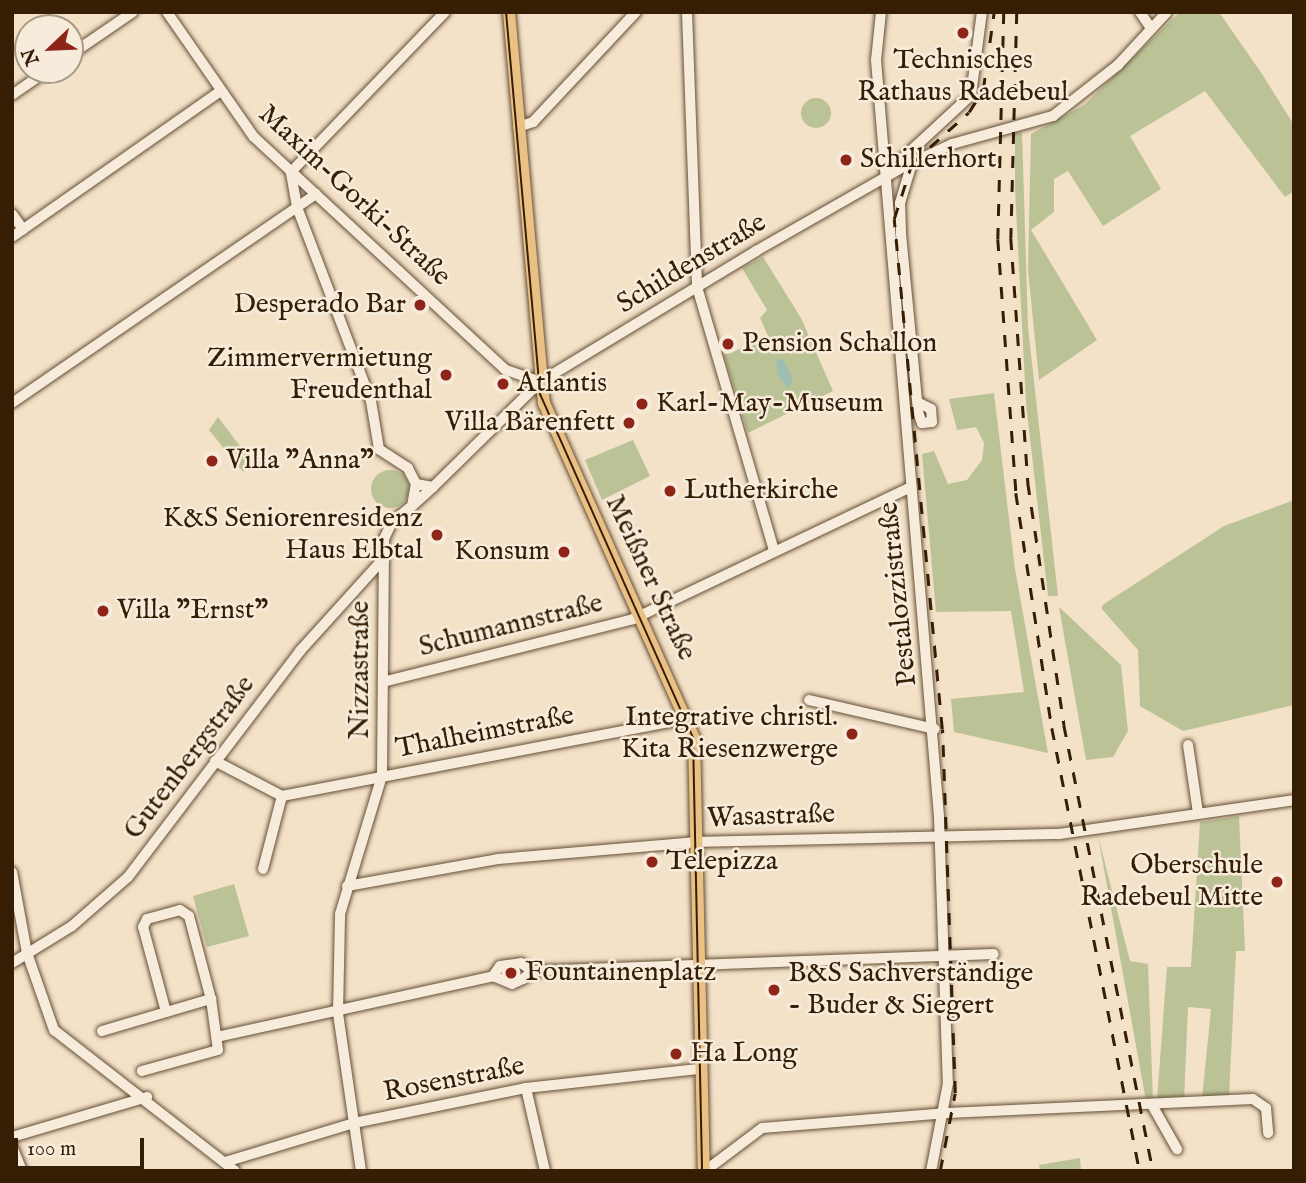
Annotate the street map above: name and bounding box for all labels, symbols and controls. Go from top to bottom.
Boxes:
north arrow [14,14,84,84]
marker: Technisches Rathaus Radebeul [955,25,971,41]
text: N [17,44,46,69]
place label: Technisches Rathaus Radebeul [857,44,1069,110]
street label: Maxim-Gorki-Straße [251,98,457,294]
place label: Schillerhort [860,143,997,177]
marker: Schillerhort [838,152,854,168]
street label: Schildenstraße [611,206,773,322]
place label: Desperado Bar [233,288,406,322]
marker: Desperado Bar [412,297,428,313]
place label: Pension Schallon [742,327,937,361]
marker: Pension Schallon [720,336,736,352]
place label: Zimmervermietung Freudenthal [207,342,432,408]
marker: Zimmervermietung Freudenthal [438,367,454,383]
place label: Atlantis [517,367,607,401]
marker: Atlantis [495,376,511,392]
place label: Karl-May-Museum [656,387,884,421]
marker: Karl-May-Museum [634,396,650,412]
place label: Villa Bärenfett [445,406,615,440]
marker: Villa Bärenfett [621,415,637,431]
place label: Villa "Anna" [226,444,374,478]
marker: Villa "Anna" [204,453,220,469]
place label: Lutherkirche [684,474,838,508]
marker: Lutherkirche [662,483,678,499]
street label: Meißner Straße [597,490,703,666]
street label: Pestalozzistraße [873,500,925,688]
place label: K&S Seniorenresidenz Haus Elbtal [163,502,423,568]
marker: K&S Seniorenresidenz Haus Elbtal [429,527,445,543]
place label: Konsum [454,535,550,569]
marker: Konsum [556,544,572,560]
street label: Schumannstraße [416,587,606,665]
place label: Villa "Ernst" [117,594,268,628]
street label: Nizzastraße [344,601,378,739]
marker: Villa "Ernst" [95,603,111,619]
street label: Gutenbergstraße [117,669,263,847]
street label: Thalheimstraße [393,699,577,767]
place label: Integrative christl. Kita Riesenzwerge [621,701,838,767]
marker: Integrative christl. Kita Riesenzwerge [844,726,860,742]
street label: Wasastraße [706,798,836,836]
place label: Telepizza [666,845,778,879]
place label: Oberschule Radebeul Mitte [1080,849,1263,915]
marker: Telepizza [644,854,660,870]
marker: Oberschule Radebeul Mitte [1269,874,1285,890]
place label: Fountainenplatz [525,956,716,990]
place label: B&S Sachverständige - Buder & Siegert [788,957,1033,1023]
marker: Fountainenplatz [503,965,519,981]
marker: B&S Sachverständige - Buder & Siegert [766,982,782,998]
place label: Ha Long [690,1037,798,1071]
marker: Ha Long [668,1046,684,1062]
street label: Rosenstraße [381,1050,527,1110]
scale bar [18,1124,147,1168]
text: 100 m [27,1136,76,1163]

